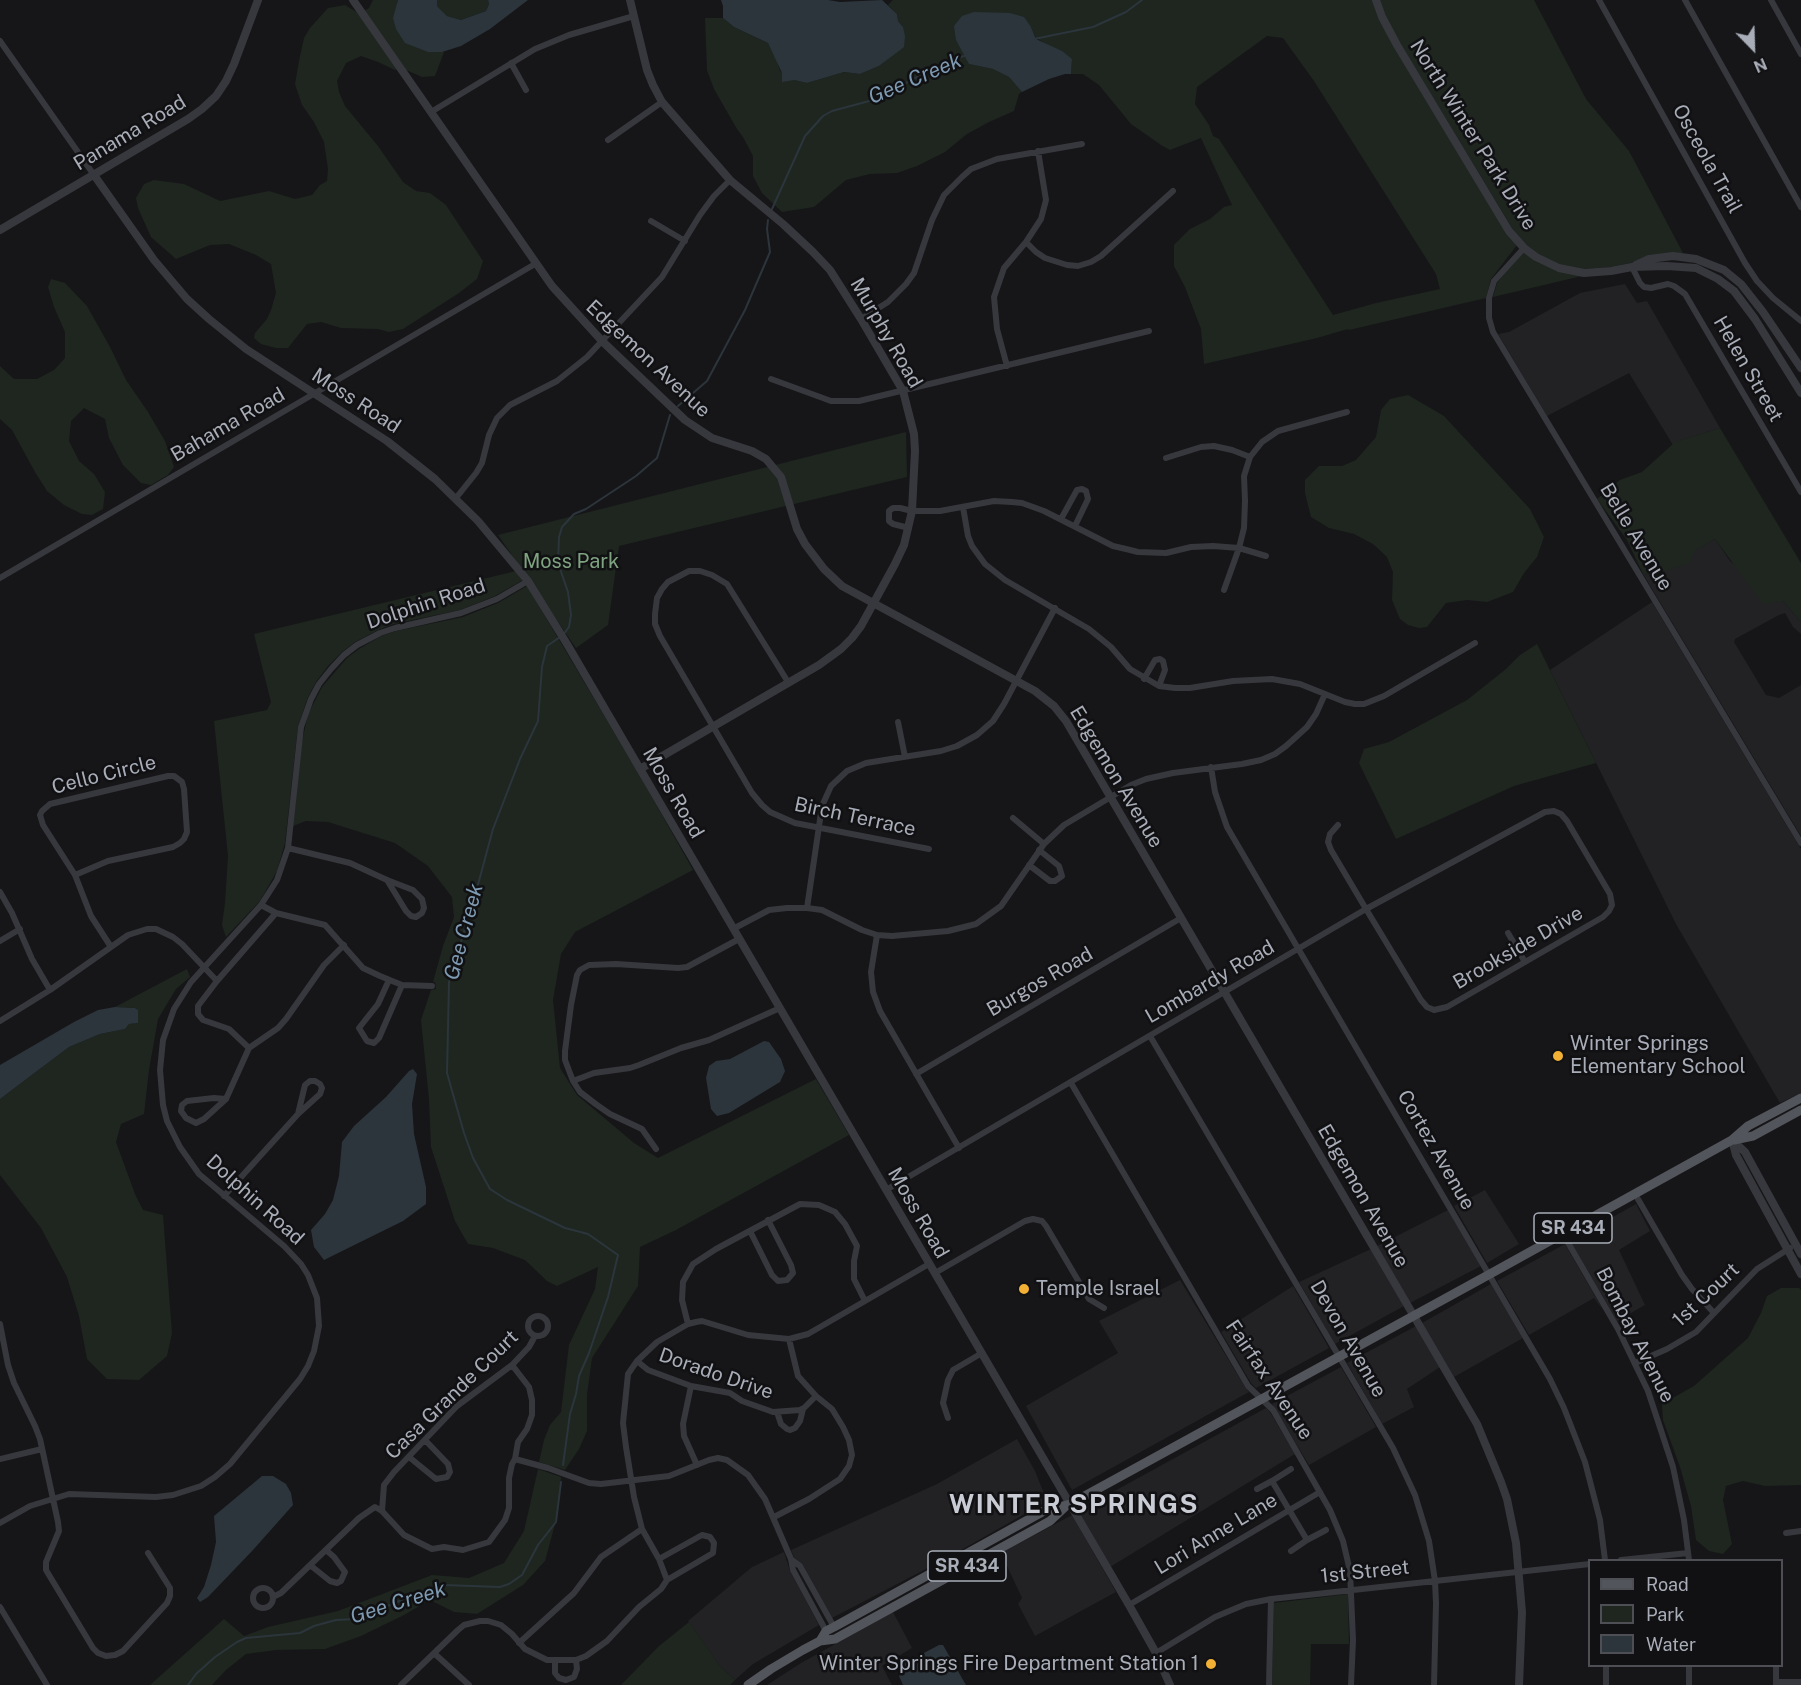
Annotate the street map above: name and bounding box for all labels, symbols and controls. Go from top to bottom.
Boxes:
north arrow [1723,18,1783,78]
street label: North Winter Park Drive [1405,35,1541,235]
water label: Gee Creek [865,48,965,110]
text: N [1751,54,1770,76]
street label: Panama Road [70,90,190,176]
street label: Osceola Trail [1667,100,1747,218]
street label: Murphy Road [845,274,927,392]
street label: Edgemon Avenue [581,295,715,423]
street label: Helen Street [1708,312,1788,426]
street label: Moss Road [307,363,405,439]
street label: Bahama Road [167,383,289,467]
street label: Belle Avenue [1595,479,1677,595]
park label: Moss Park [523,550,619,574]
street label: Dolphin Road [364,574,488,634]
street label: Edgemon Avenue [1064,702,1168,852]
street label: Moss Road [637,743,709,843]
street label: Cello Circle [49,750,159,800]
street label: Birch Terrace [792,792,918,842]
water label: Gee Creek [439,881,489,983]
street label: Brookside Drive [1449,901,1587,995]
street label: Lombardy Road [1141,935,1279,1029]
street label: Burgos Road [983,942,1097,1022]
place label: Winter Springs Elementary School [1570,1032,1746,1079]
marker: Winter Springs Elementary School [1551,1049,1565,1063]
street label: Cortez Avenue [1392,1086,1480,1214]
street label: Edgemon Avenue [1312,1120,1414,1272]
street label: Dolphin Road [201,1150,309,1250]
street label: Moss Road [882,1163,954,1263]
road number: SR 434 [1534,1213,1612,1243]
street label: 1st Court [1668,1258,1744,1332]
street label: Bombay Avenue [1591,1263,1679,1407]
street label: Devon Avenue [1305,1276,1391,1402]
place label: Temple Israel [1036,1277,1160,1301]
marker: Temple Israel [1017,1282,1031,1296]
street label: Fairfax Avenue [1220,1315,1318,1445]
street label: Casa Grande Court [381,1325,523,1465]
street label: Dorado Drive [656,1343,776,1405]
street label: Lori Anne Lane [1150,1488,1282,1580]
district label: WINTER SPRINGS [949,1489,1199,1521]
road number: SR 434 [928,1551,1006,1581]
street label: 1st Street [1319,1555,1411,1589]
legend [1588,1559,1783,1667]
text: Road [1646,1574,1689,1595]
water label: Gee Creek [347,1577,449,1629]
text: Park [1646,1604,1684,1625]
text: Water [1646,1634,1696,1655]
place label: Winter Springs Fire Department Station 1 [819,1652,1199,1676]
marker: Winter Springs Fire Department Station 1 [1204,1657,1218,1671]

